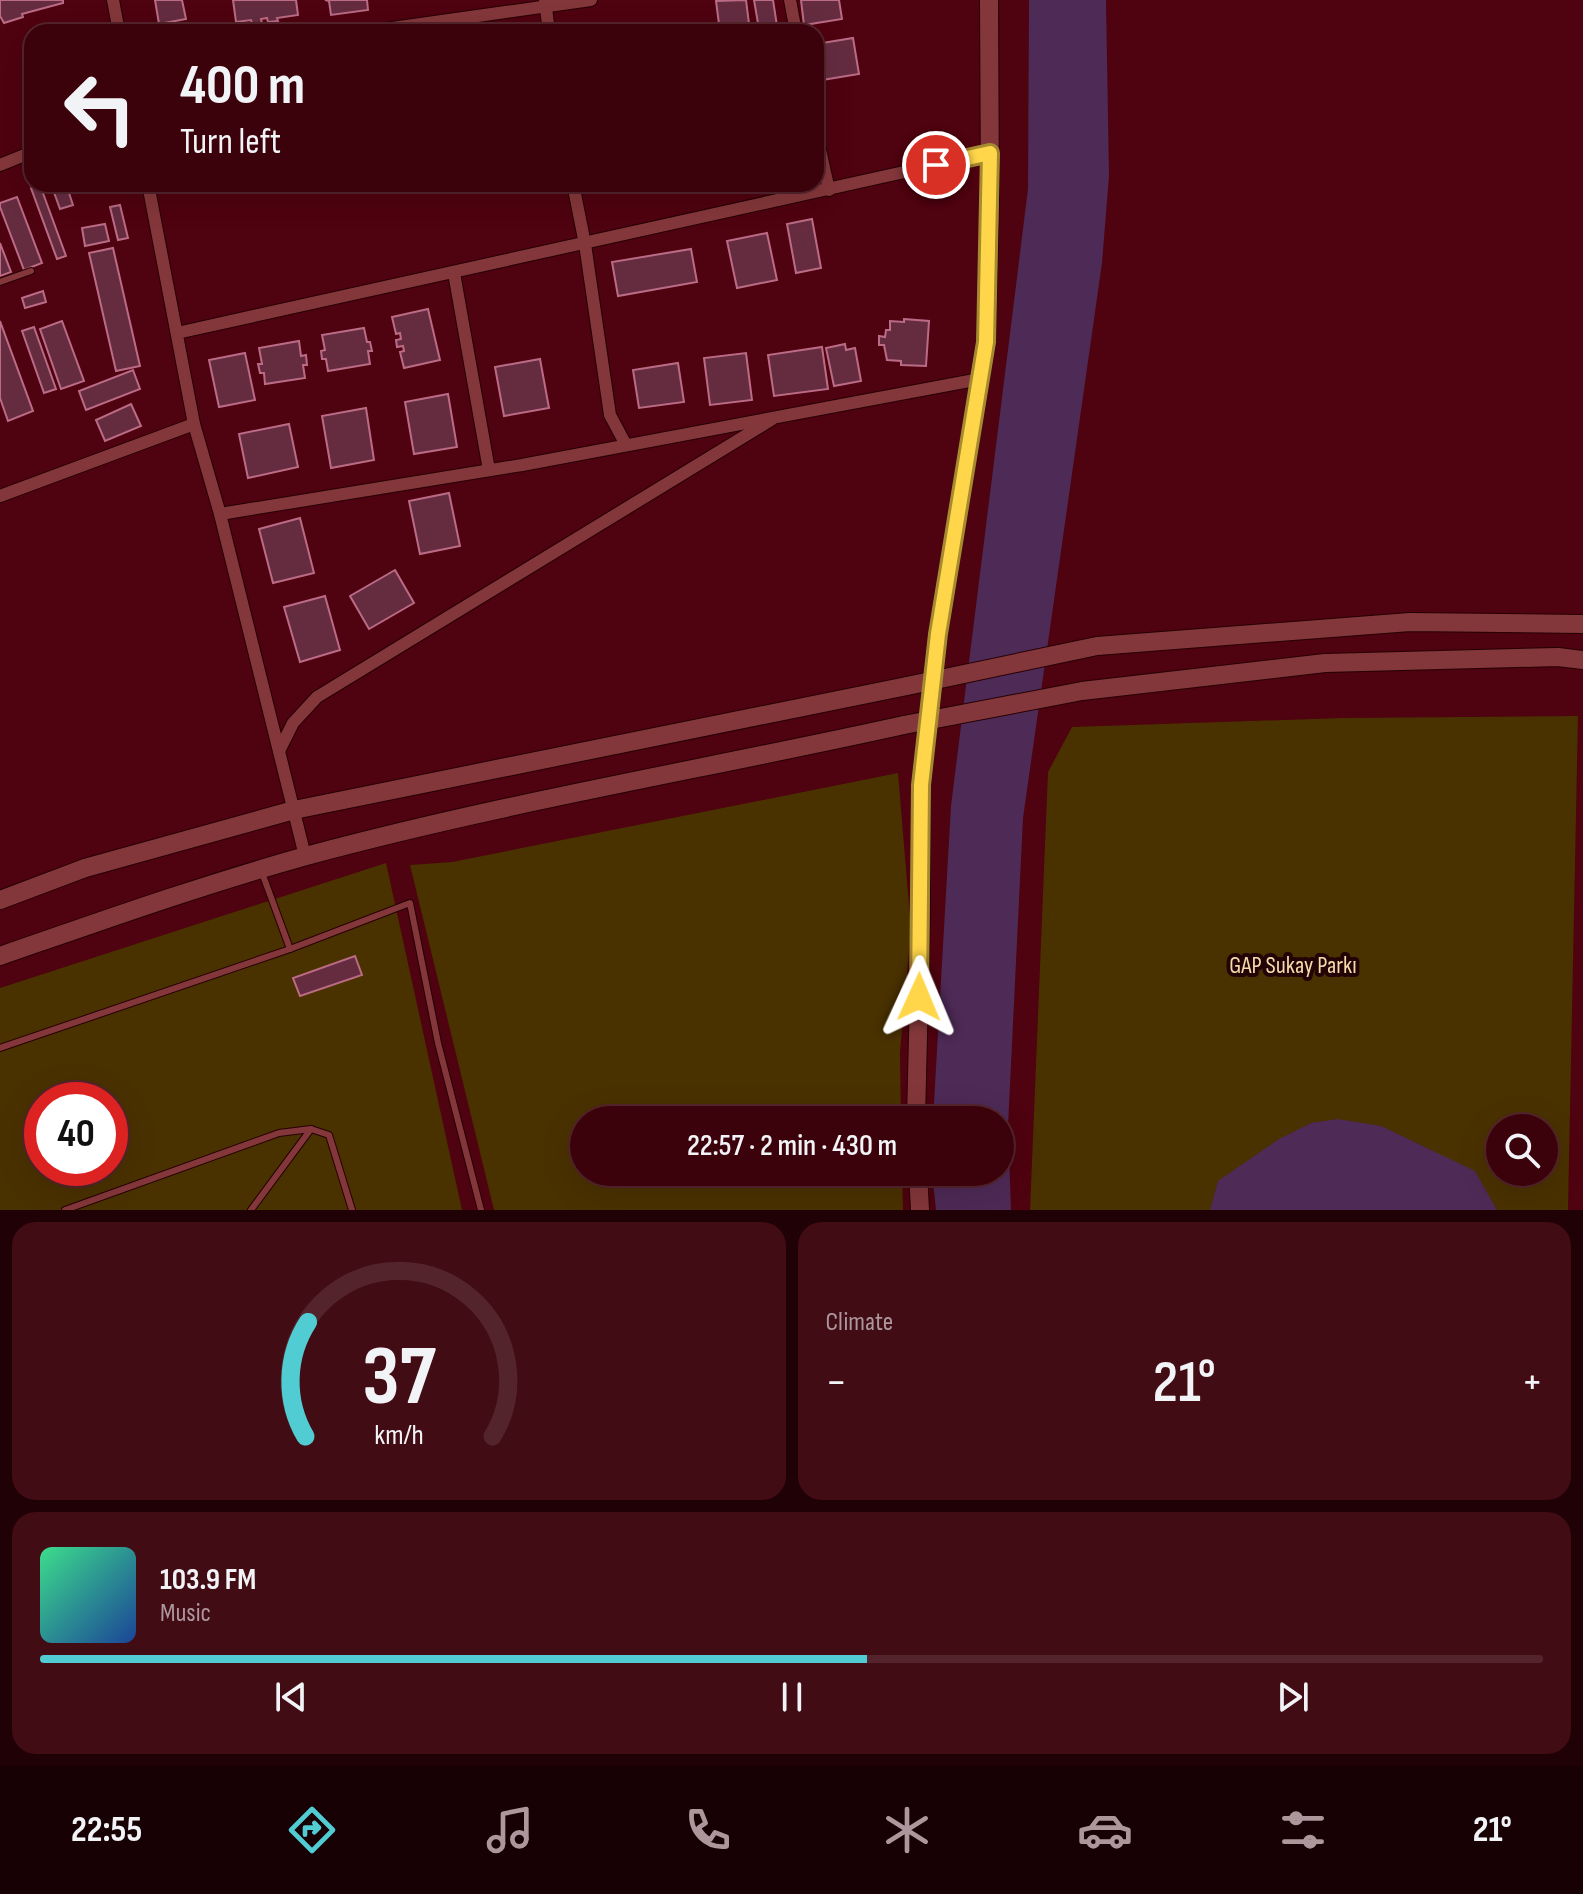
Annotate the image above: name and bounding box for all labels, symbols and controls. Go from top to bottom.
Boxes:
text: 400 m [180,53,305,120]
icon: left [48,56,152,160]
text: Turn left [180,121,281,164]
pin [902,131,970,199]
icon: arrive [914,143,958,187]
park label: GAP Sukay Parkı [1229,951,1357,980]
position arrow [877,955,961,1039]
speed limit sign: 40 [24,1082,128,1186]
map controls [1486,1114,1558,1186]
button: search [1486,1114,1558,1186]
text: 22:57 · 2 min · 430 m [687,1128,897,1164]
text: Climate [826,1307,893,1338]
text: 37 [362,1328,436,1428]
text: 21° [1153,1347,1216,1419]
text: − [826,1356,847,1409]
text: + [1521,1356,1543,1409]
text: km/h [374,1418,423,1453]
text: 103.9 FM [160,1562,256,1598]
text: Music [160,1598,211,1629]
icon: previous [269,1675,313,1719]
icon: pause [770,1675,814,1719]
icon: next [1271,1675,1315,1719]
icon: directions [284,1802,340,1858]
icon: music [482,1802,538,1858]
icon: phone [680,1802,736,1858]
icon: climate [879,1802,935,1858]
icon: car [1077,1802,1133,1858]
icon: filters [1275,1802,1331,1858]
text: 22:55 [71,1809,142,1852]
text: 21° [1473,1809,1512,1852]

